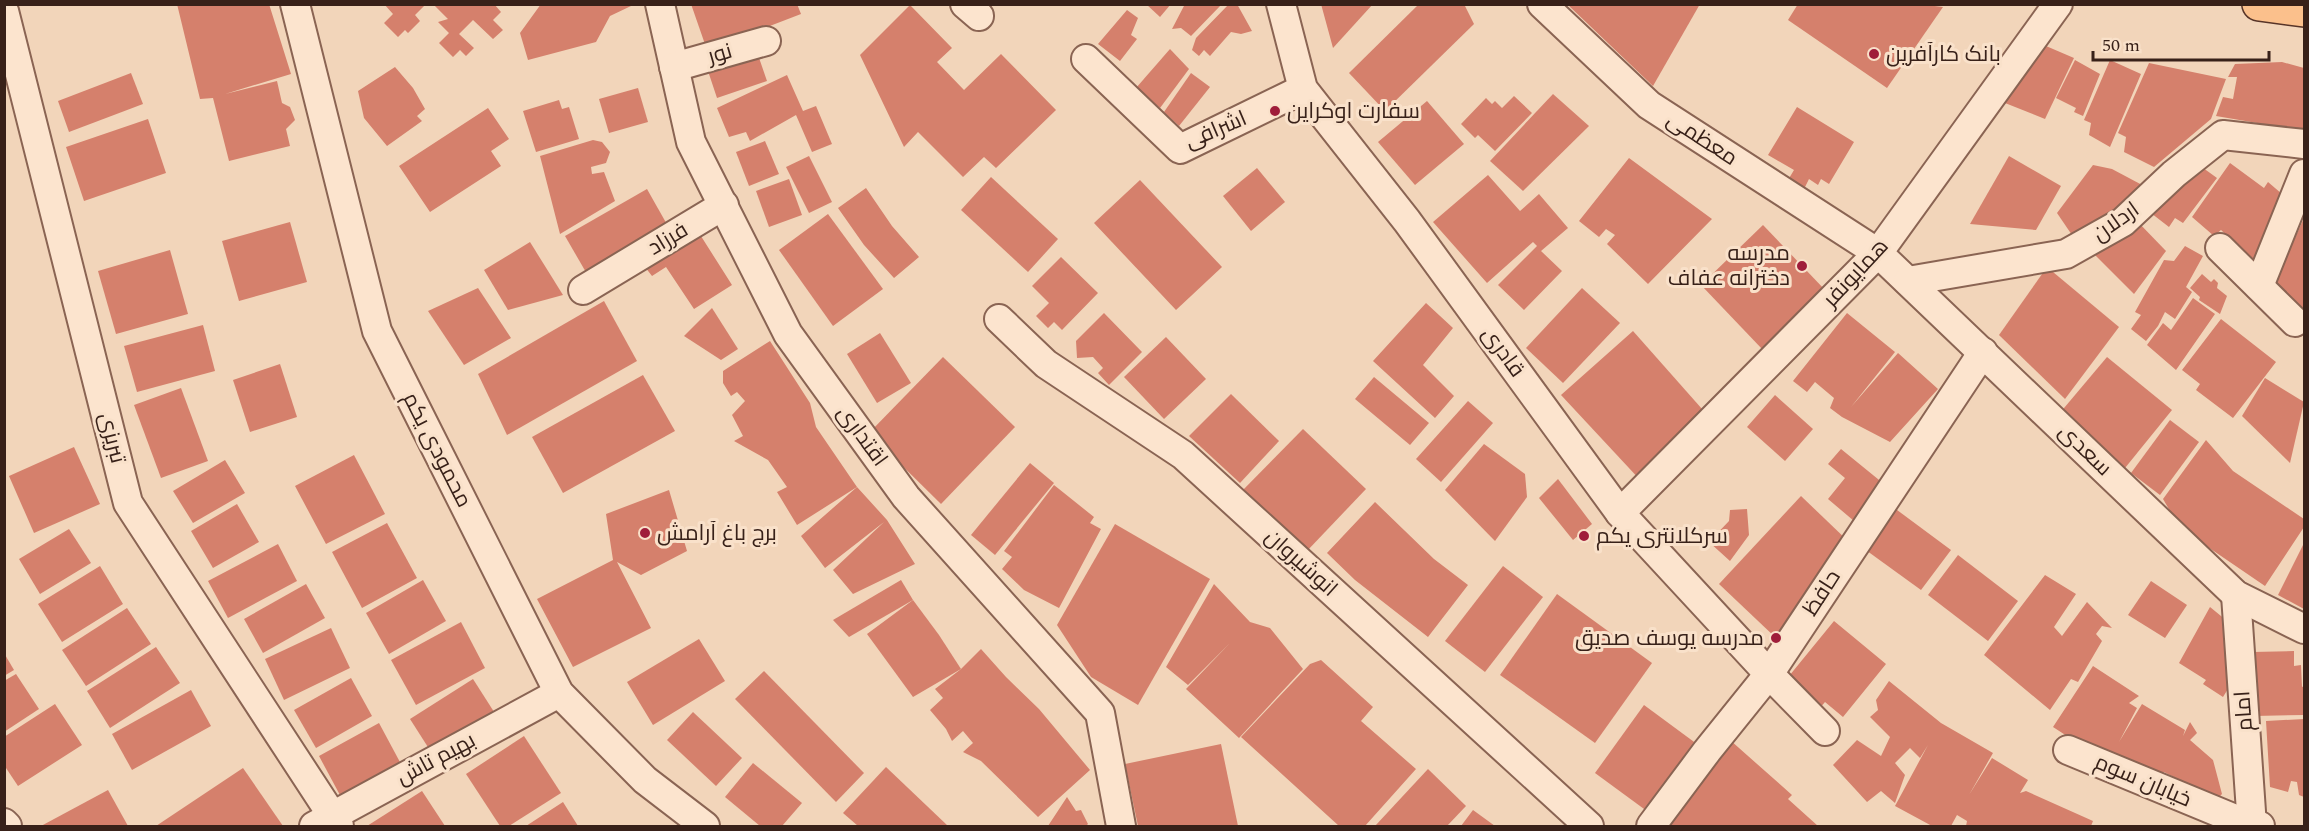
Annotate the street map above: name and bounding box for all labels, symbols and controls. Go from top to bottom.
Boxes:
scale bar [2093,24,2268,62]
text: 50 m [2102,32,2140,59]
street label: نور [702,35,736,74]
place label: بانک کارآفرین [1886,38,2001,71]
marker: بانک کارآفرین [1867,47,1881,61]
place label: سفارت اوکراین [1287,95,1420,128]
street label: اشرافی [1180,102,1252,158]
marker: سفارت اوکراین [1268,104,1282,118]
street label: معظمی [1660,104,1744,174]
street label: اردلان [2086,194,2146,250]
street label: فرزاد [641,214,695,264]
street label: همایونفر [1814,231,1897,316]
place label: مدرسه دخترانه عفاف [1668,237,1790,295]
marker: مدرسه دخترانه عفاف [1795,259,1809,273]
street label: قادری [1473,320,1533,384]
street label: محمودی یکم [394,387,480,513]
street label: اقتداری [828,398,896,474]
street label: تبریزی [90,409,134,467]
street label: سعدی [2051,416,2119,484]
place label: برج باغ آرامش [657,517,777,550]
place label: سرکلانتری یکم [1596,520,1728,553]
street label: انوشیروان [1257,521,1345,605]
marker: برج باغ آرامش [638,526,652,540]
marker: سرکلانتری یکم [1577,529,1591,543]
street label: حافظ [1795,563,1849,623]
place label: مدرسه یوسف صدیق [1575,622,1764,655]
marker: مدرسه یوسف صدیق [1769,631,1783,645]
street label: امام [2226,690,2262,732]
street label: بهیم تاش [390,724,482,794]
street label: خیابان سوم [2089,746,2197,816]

